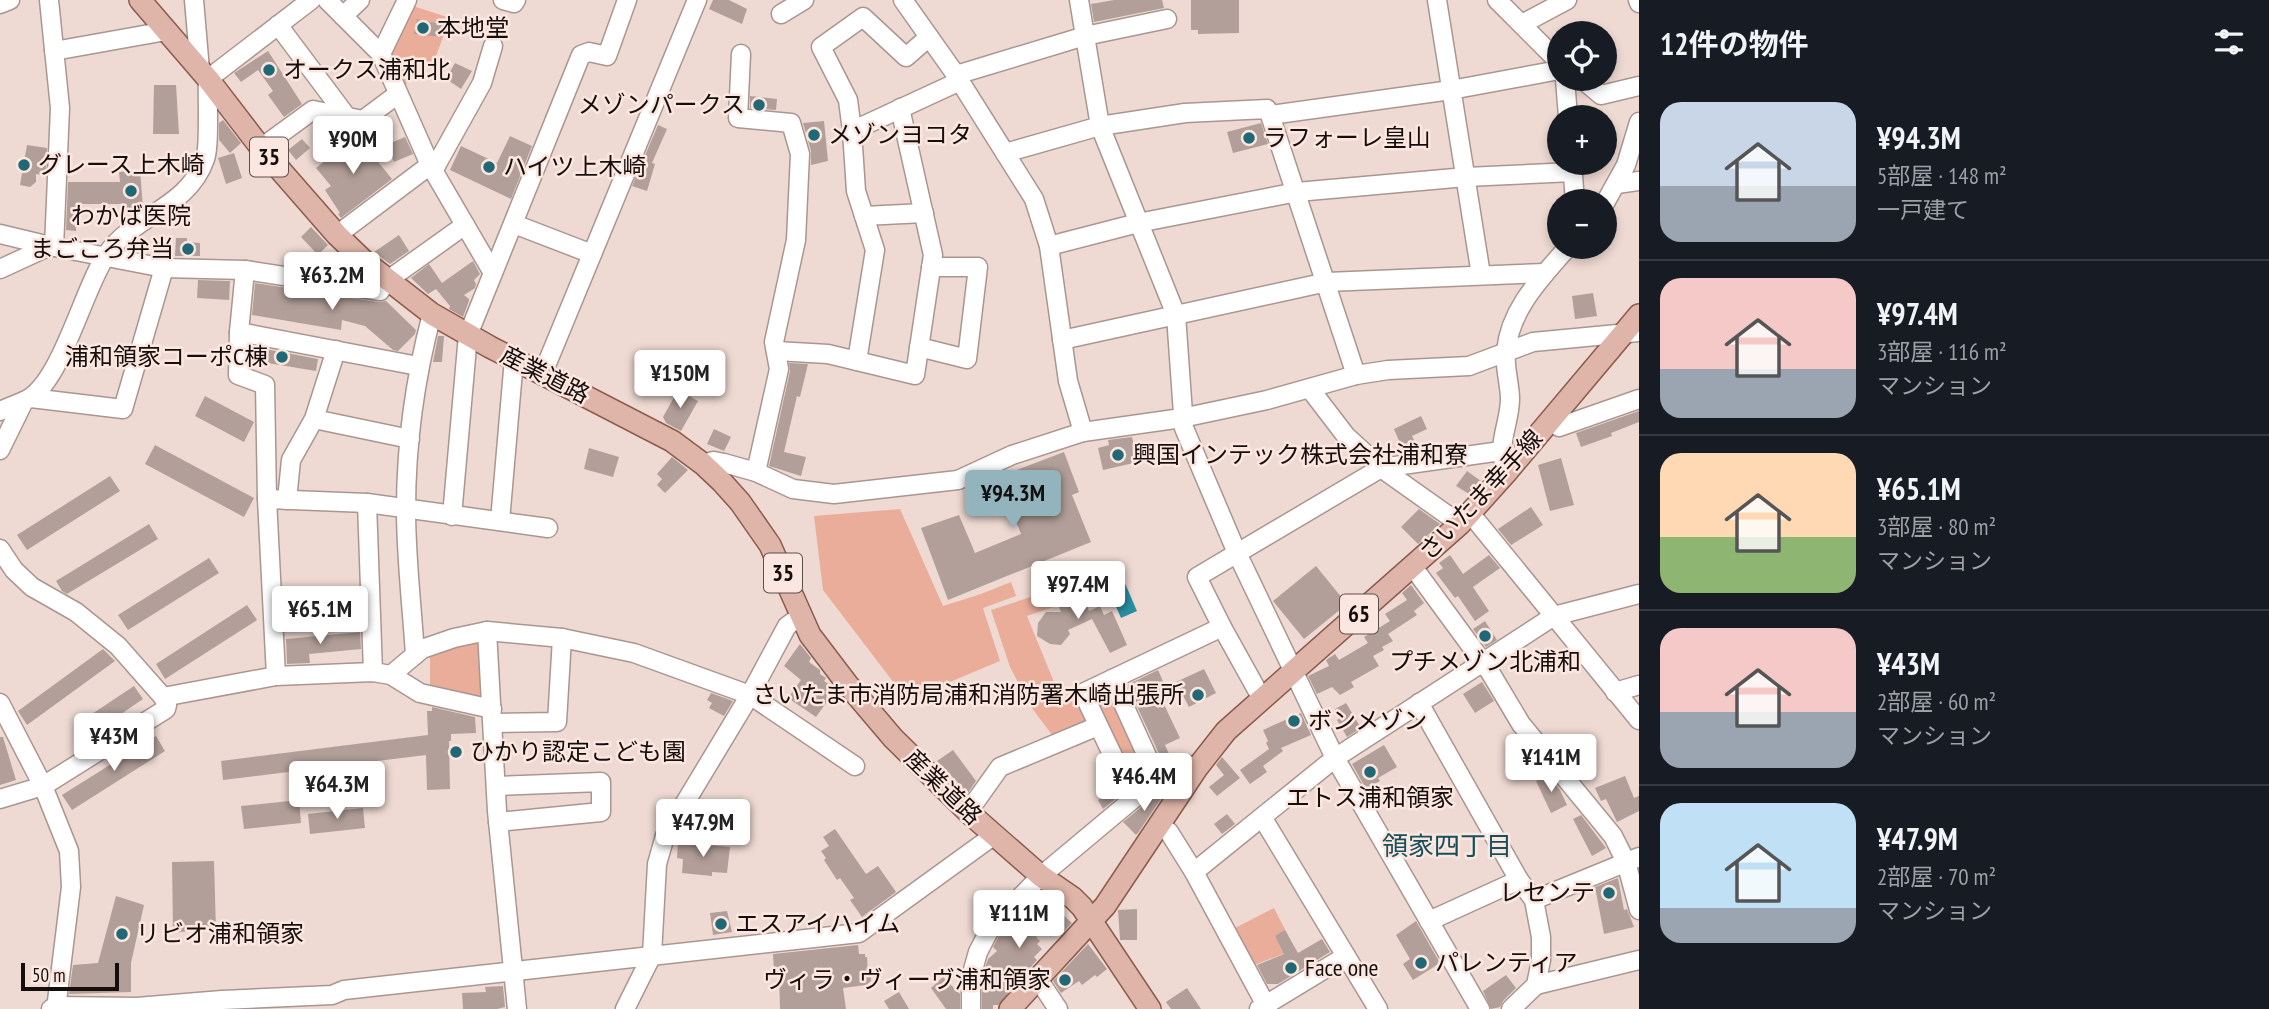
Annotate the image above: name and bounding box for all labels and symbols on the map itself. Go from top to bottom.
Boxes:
place label: 本地堂 [437,12,509,43]
marker: 本地堂 [415,20,431,36]
place label: オークス浦和北 [283,54,450,85]
marker: オークス浦和北 [261,62,277,78]
place label: メゾンパークス [578,89,745,120]
marker: メゾンパークス [751,97,767,113]
pin: ¥90M [312,116,394,176]
place label: メゾンヨコタ [828,119,972,150]
place label: ラフォーレ皇山 [1263,122,1431,153]
marker: メゾンヨコタ [806,127,822,143]
marker: ラフォーレ皇山 [1241,130,1257,146]
road number: 35 [250,138,288,176]
place label: グレース上木崎 [38,149,205,180]
place label: ハイツ上木崎 [503,151,647,182]
marker: グレース上木崎 [16,157,32,173]
marker: ハイツ上木崎 [481,159,497,175]
marker: わかば医院 [123,183,139,199]
place label: わかば医院 [71,200,191,231]
place label: まごころ弁当 [30,233,174,264]
marker: まごころ弁当 [180,241,196,257]
pin: ¥63.2M [275,252,389,312]
street label: 産業道路 [495,339,595,410]
place label: 浦和領家コーポC棟 [65,341,268,372]
marker: 浦和領家コーポC棟 [274,349,290,365]
pin: ¥150M [631,350,729,410]
street label: さいたま幸手線 [1412,423,1549,566]
place label: 興国インテック株式会社浦和寮 [1132,439,1468,470]
marker: 興国インテック株式会社浦和寮 [1110,447,1126,463]
pin: ¥94.3M [956,470,1070,530]
road number: 35 [764,554,802,593]
pin: ¥97.4M [1021,562,1135,621]
pin: ¥65.1M [263,586,377,646]
road number: 65 [1340,594,1378,634]
marker: プチメゾン北浦和 [1477,628,1493,644]
place label: プチメゾン北浦和 [1389,646,1581,677]
place label: さいたま市消防局浦和消防署木崎出張所 [753,679,1184,710]
marker: さいたま市消防局浦和消防署木崎出張所 [1190,687,1206,703]
place label: ボンメゾン [1308,705,1427,736]
marker: ボンメゾン [1286,713,1302,729]
pin: ¥43M [73,714,155,773]
pin: ¥141M [1502,734,1600,794]
place label: ひかり認定こども園 [470,736,686,767]
street label: 産業道路 [898,742,989,831]
marker: ひかり認定こども園 [448,744,464,760]
pin: ¥46.4M [1087,754,1201,813]
pin: ¥64.3M [280,762,394,821]
marker: エトス浦和領家 [1362,764,1378,780]
place label: エトス浦和領家 [1286,782,1454,813]
pin: ¥47.9M [646,800,760,859]
district label: 領家四丁目 [1382,829,1512,862]
place label: レセンテ [1499,877,1595,908]
marker: レセンテ [1601,885,1617,901]
pin: ¥111M [970,890,1068,950]
place label: エスアイハイム [735,908,900,939]
marker: エスアイハイム [713,916,729,932]
place label: リビオ浦和領家 [136,918,304,949]
marker: リビオ浦和領家 [114,926,130,942]
place label: パレンティア [1435,947,1578,978]
place label: Face one [1305,952,1378,983]
marker: パレンティア [1413,955,1429,971]
scale bar [21,960,119,992]
marker: Face one [1283,960,1299,976]
place label: ヴィラ・ヴィーヴ浦和領家 [763,964,1051,995]
marker: ヴィラ・ヴィーヴ浦和領家 [1057,972,1073,988]

